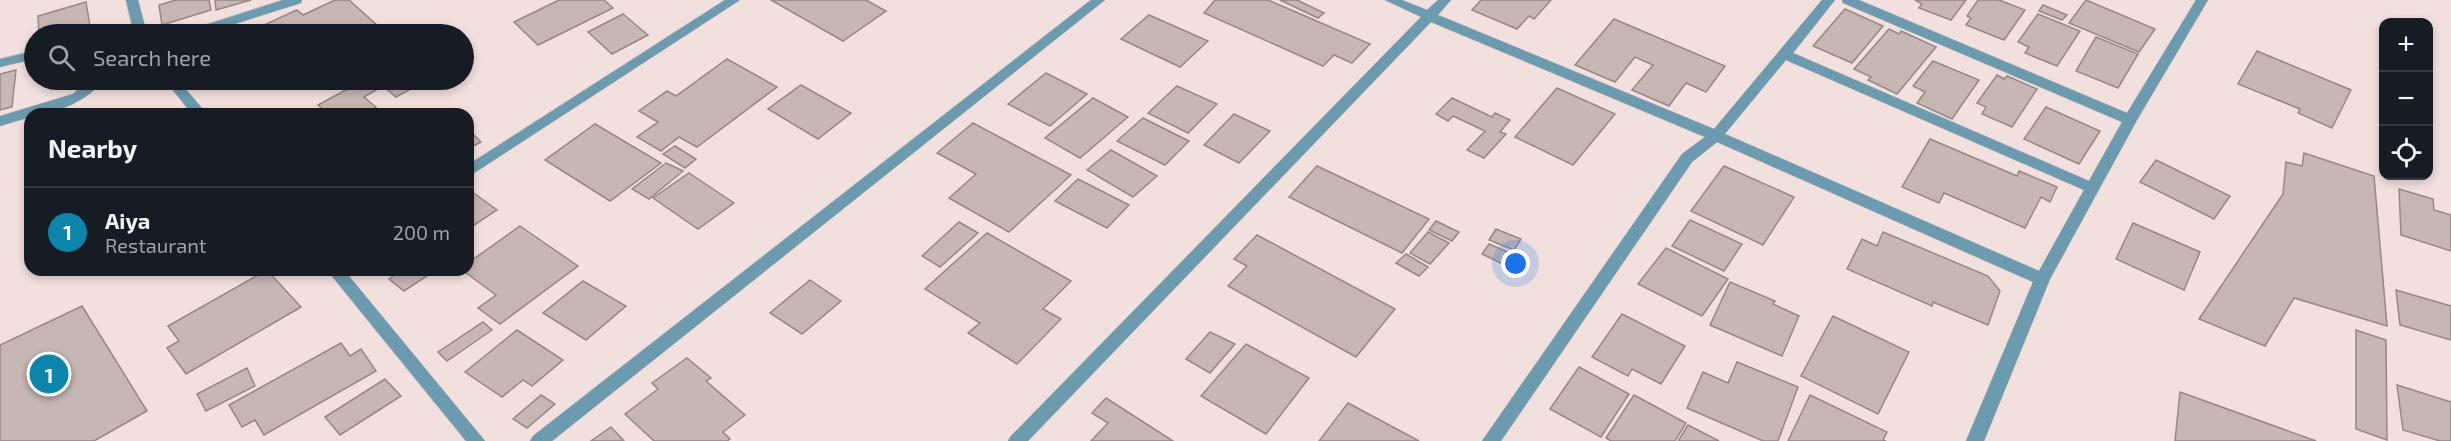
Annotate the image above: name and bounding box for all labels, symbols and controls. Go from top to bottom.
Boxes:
map controls [2379,18,2433,180]
button: + [2379,18,2433,72]
search box [24,24,474,90]
icon: search [45,41,78,74]
text: Search here [93,44,211,70]
button: − [2379,72,2433,126]
button: locate [2379,126,2433,180]
text: Nearby [48,132,137,163]
text: Aiya [105,207,150,233]
text: 1 [63,220,72,244]
text: 200 m [393,220,450,244]
text: Restaurant [105,233,206,257]
your location [1501,249,1530,278]
pin: 1 [29,352,68,397]

